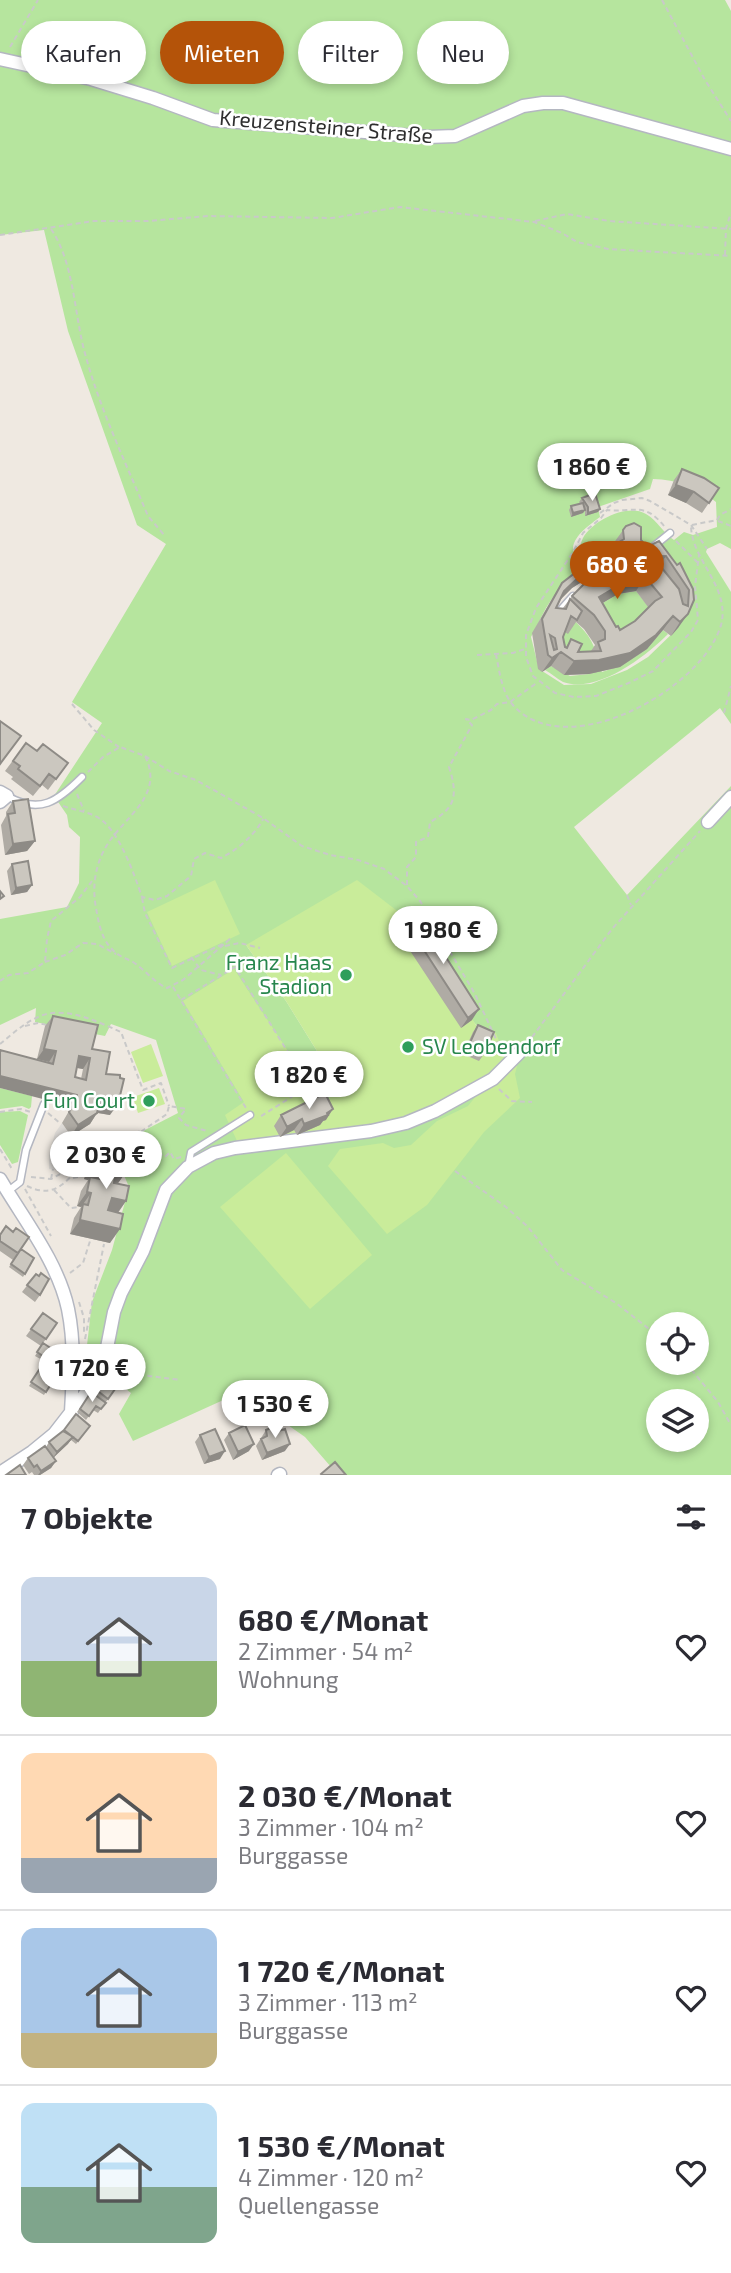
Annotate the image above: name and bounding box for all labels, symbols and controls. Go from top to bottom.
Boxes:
chip: Kaufen [21,21,146,84]
chip: Mieten [160,21,284,84]
chip: Filter [298,21,403,84]
chip: Neu [417,21,509,84]
street label: Kreuzensteiner Straße [218,104,434,147]
pin: 1 860 € [527,444,657,503]
text: 1 860 € [553,452,631,480]
pin: 680 € [568,542,666,601]
text: 680 € [586,550,648,578]
pin: 1 980 € [378,906,508,966]
text: 1 980 € [404,915,482,943]
place label: Franz Haas Stadion [226,949,332,998]
marker: Franz Haas Stadion [338,967,354,983]
place label: SV Leobendorf [422,1033,562,1058]
marker: SV Leobendorf [400,1039,416,1055]
pin: 1 820 € [244,1052,374,1111]
text: 1 820 € [271,1060,347,1088]
place label: Fun Court [43,1087,135,1112]
marker: Fun Court [141,1093,157,1109]
pin: 2 030 € [41,1132,171,1191]
text: 2 030 € [66,1140,146,1168]
map controls [646,1312,709,1452]
button: locate [646,1312,709,1375]
pin: 1 720 € [27,1344,157,1404]
text: 1 720 € [55,1353,129,1381]
pin: 1 530 € [210,1380,340,1440]
text: 1 530 € [238,1389,312,1417]
button: layers [646,1389,709,1452]
icon: filters [672,1498,710,1536]
text: 7 Objekte [21,1499,153,1535]
text: 680 €/Monat [238,1601,428,1637]
icon: home [77,1605,161,1689]
icon: heart [672,1628,710,1666]
text: 2 Zimmer · 54 m² [238,1637,413,1665]
text: Wohnung [238,1665,339,1693]
text: 2 030 €/Monat [238,1777,452,1813]
icon: home [77,1781,161,1865]
icon: heart [672,1804,710,1842]
text: 3 Zimmer · 104 m² [238,1813,424,1841]
text: Burggasse [238,1841,348,1869]
text: 1 720 €/Monat [238,1952,445,1988]
icon: home [77,1956,161,2040]
icon: heart [672,1979,710,2017]
text: 3 Zimmer · 113 m² [238,1988,418,2016]
text: Burggasse [238,2016,348,2044]
text: 1 530 €/Monat [238,2127,445,2163]
icon: home [77,2131,161,2215]
icon: heart [672,2154,710,2192]
text: 4 Zimmer · 120 m² [238,2163,424,2191]
text: Quellengasse [238,2191,379,2219]

